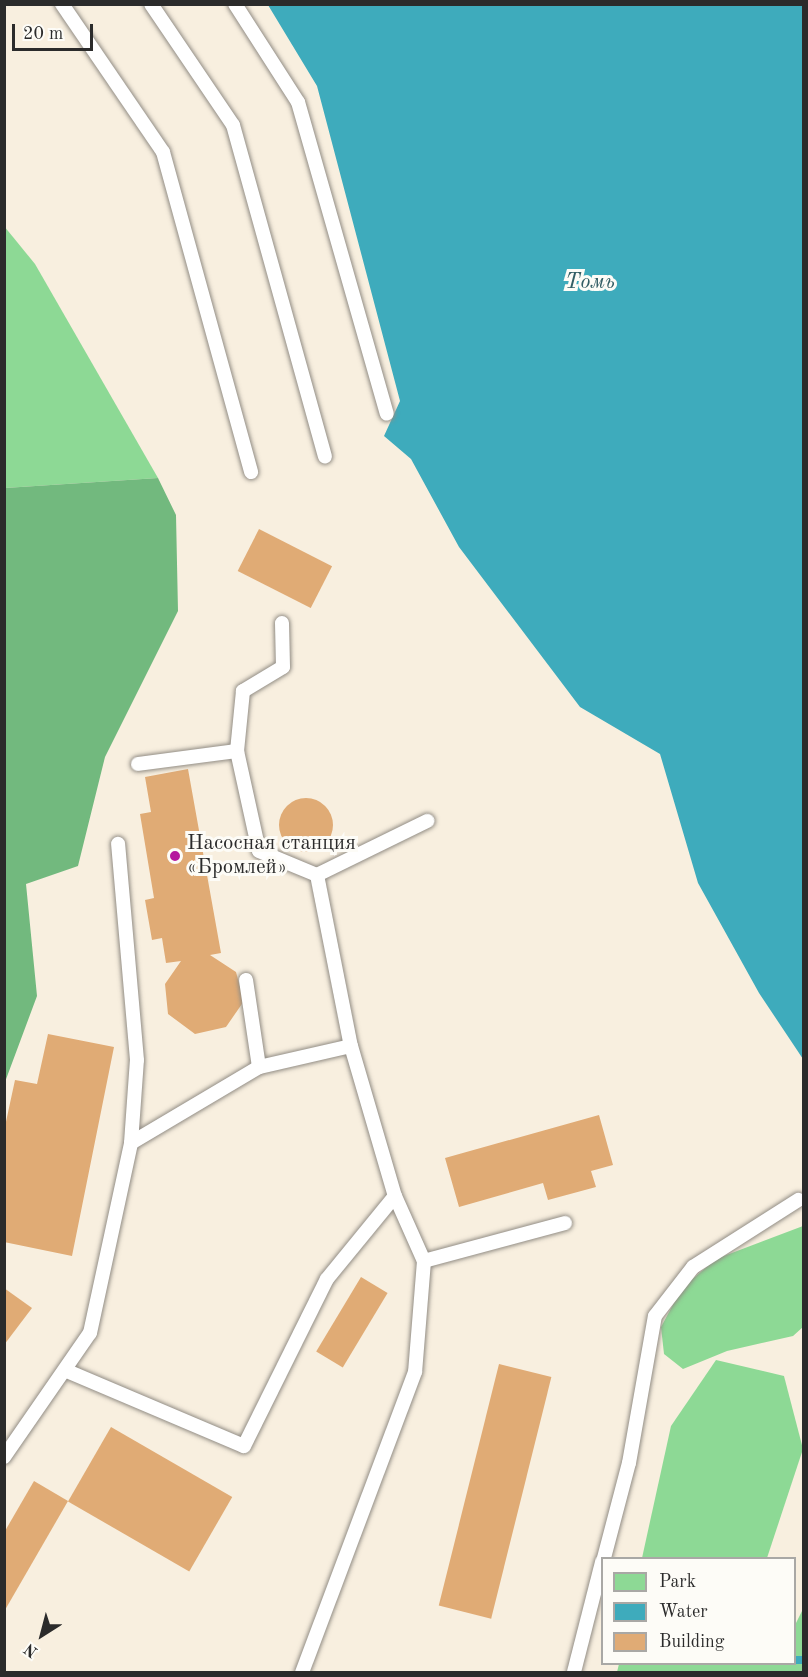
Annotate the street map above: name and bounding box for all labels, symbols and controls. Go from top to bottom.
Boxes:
scale bar [15,12,96,50]
text: 20 m [23,25,63,43]
water label: Томь [565,270,615,296]
place label: Насосная станция «Бромлей» [187,831,356,881]
marker: Насосная станция «Бромлей» [168,849,182,863]
legend [601,1557,796,1665]
text: Park [659,1573,696,1591]
text: Water [659,1603,708,1621]
north arrow [12,1605,72,1665]
text: Building [659,1633,724,1651]
text: N [22,1639,41,1660]

